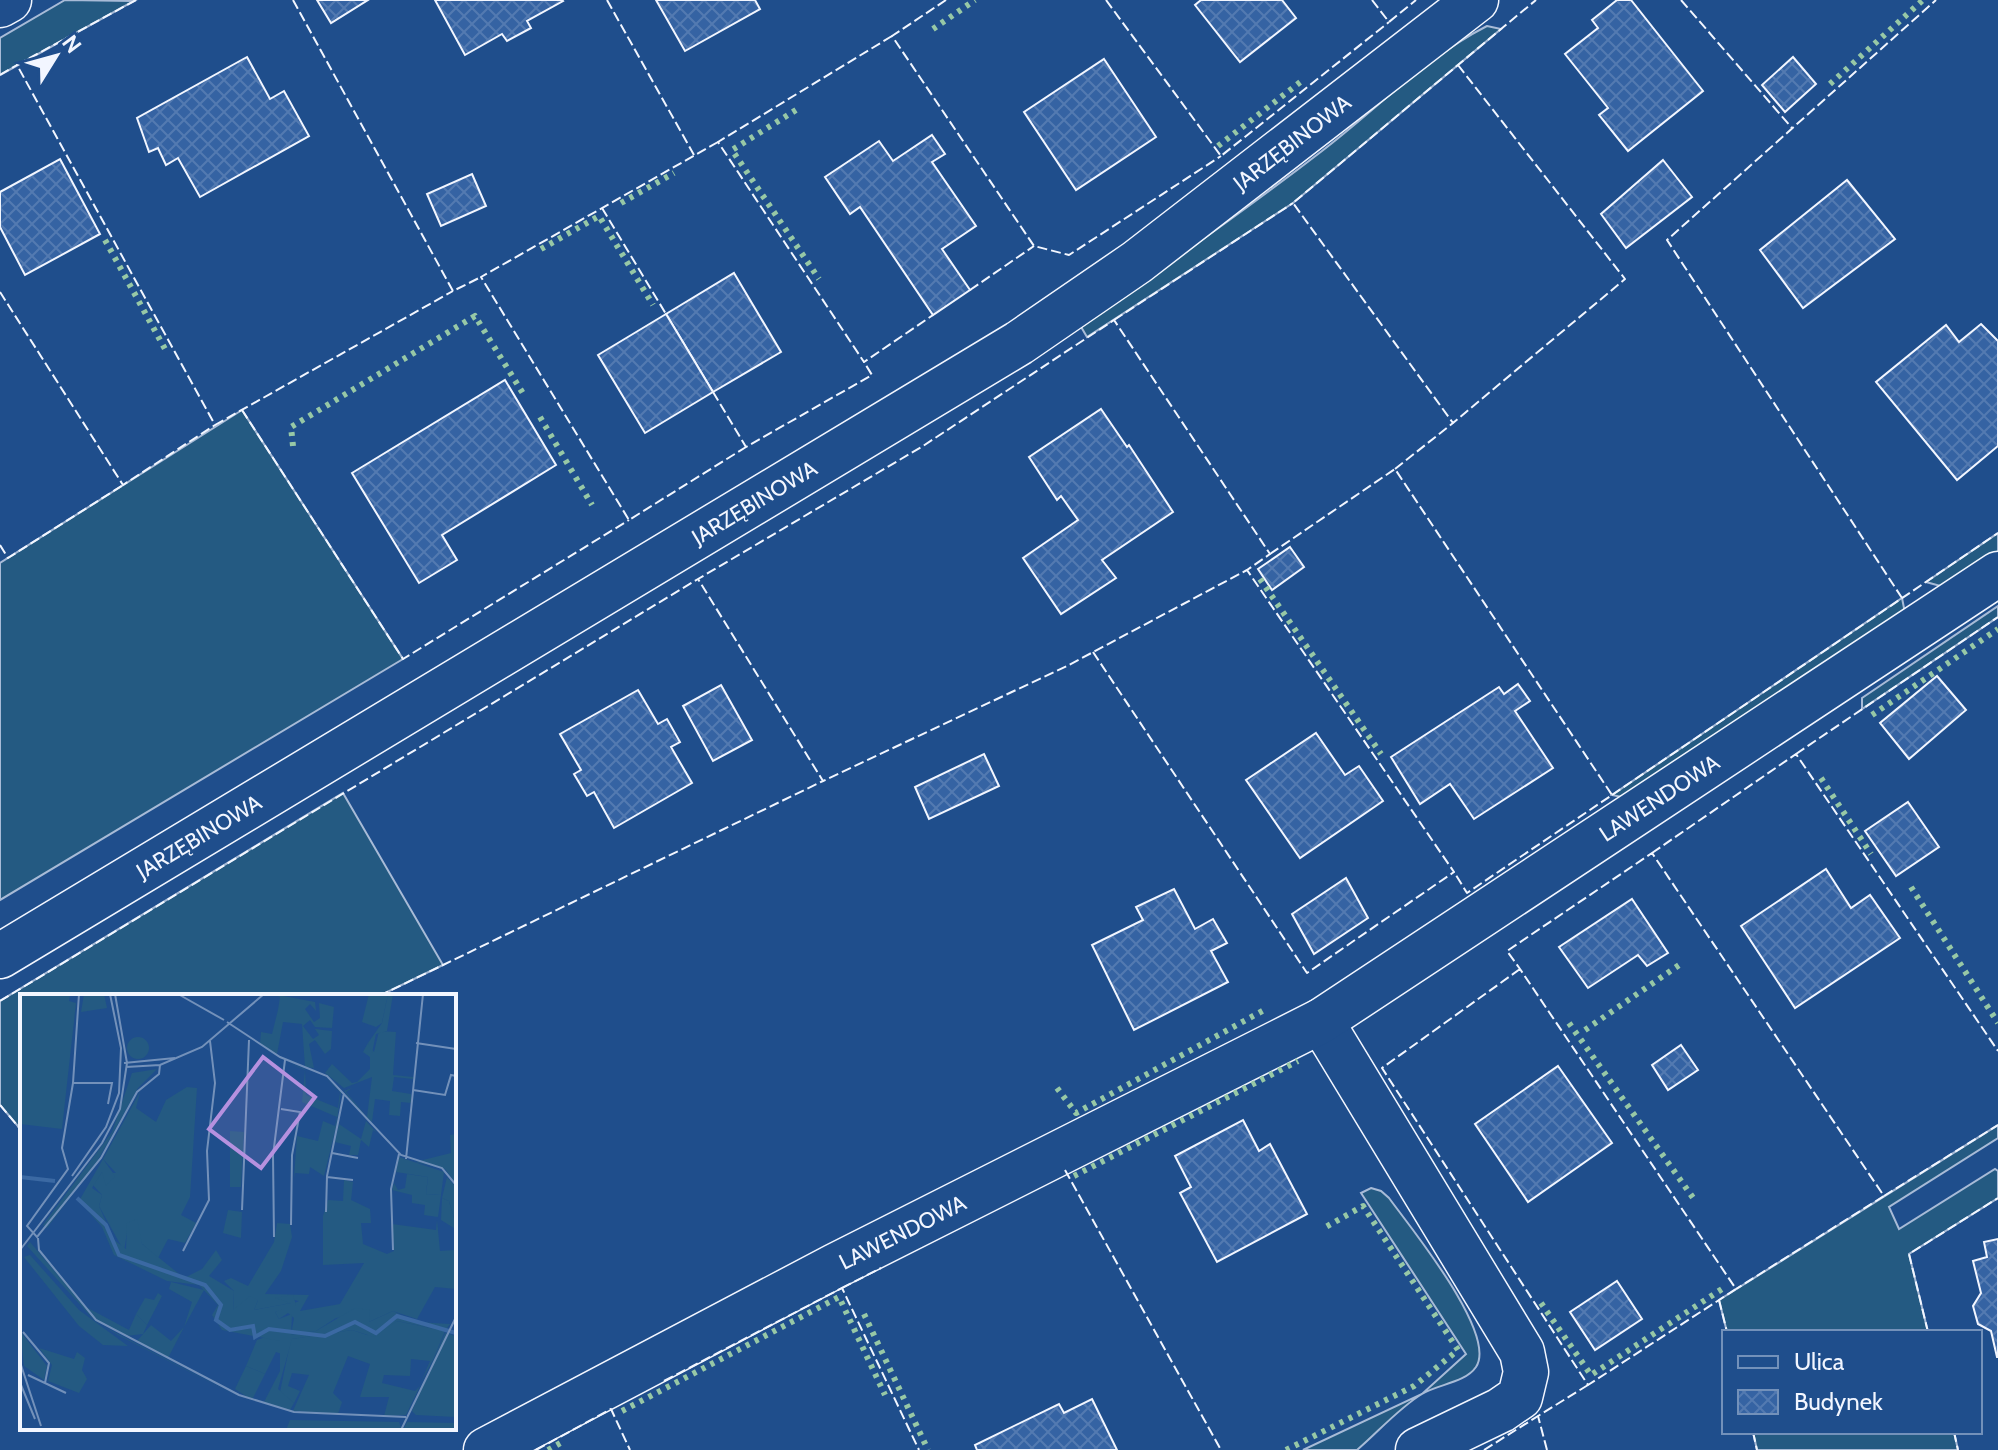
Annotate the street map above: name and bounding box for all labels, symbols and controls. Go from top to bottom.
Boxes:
north arrow [16,16,96,96]
text: N [56,30,87,59]
street label: JARZĘBINOWA [1227,89,1357,197]
street label: JARZĘBINOWA [686,455,822,551]
street label: LAWENDOWA [1594,748,1725,848]
street label: JARZĘBINOWA [131,789,267,885]
inset map [20,994,456,1430]
street label: LAWENDOWA [835,1189,971,1276]
legend [1722,1330,1982,1434]
text: Ulica [1794,1347,1845,1376]
text: Budynek [1794,1387,1883,1416]

